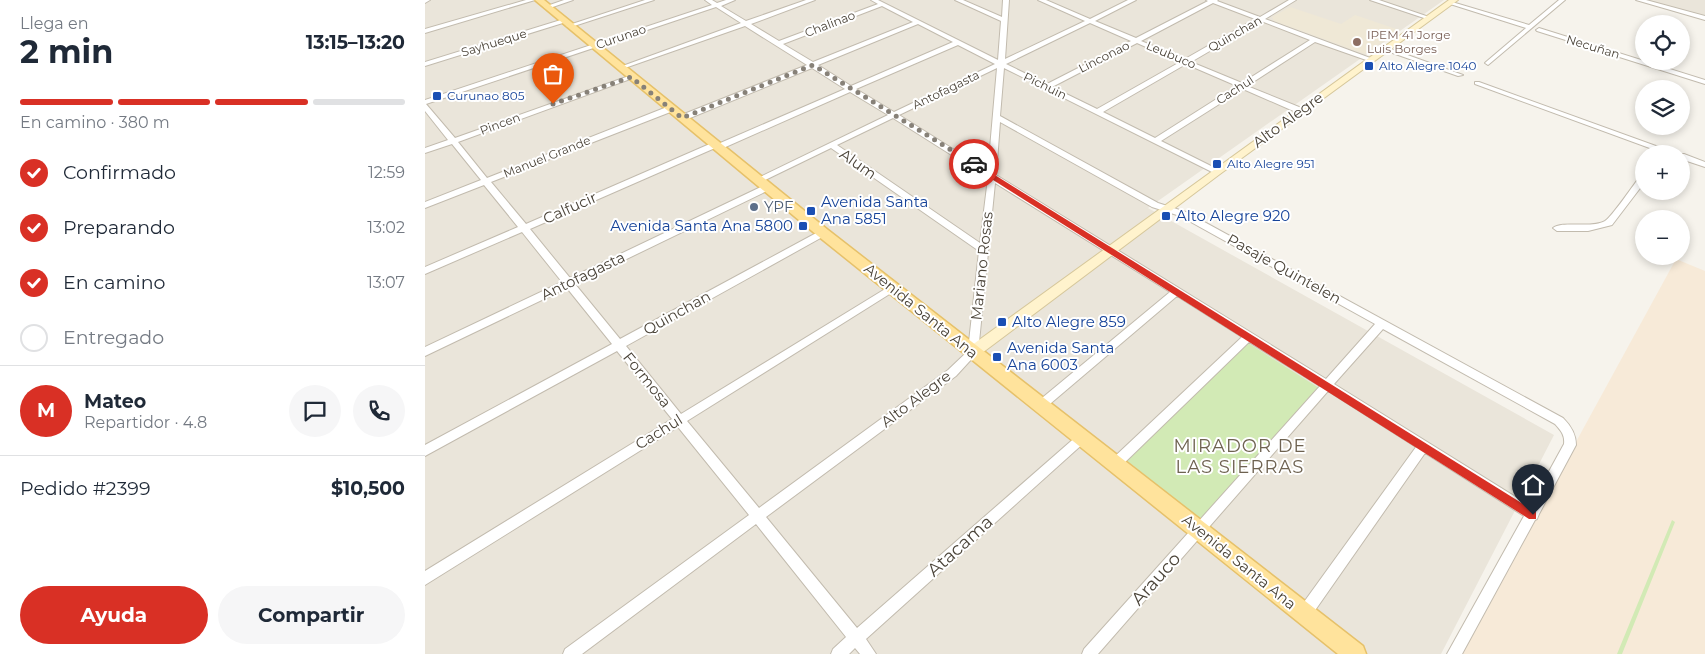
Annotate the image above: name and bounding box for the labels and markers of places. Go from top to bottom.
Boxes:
place label: IPEM 41 Jorge Luis Borges [1367,27,1451,56]
marker: IPEM 41 Jorge Luis Borges [1351,36,1363,48]
pin [532,53,574,104]
place label: Alto Alegre 1040 [1379,58,1477,73]
marker: Alto Alegre 1040 [1363,60,1375,72]
place label: Curunao 805 [447,88,525,103]
marker: Curunao 805 [431,90,443,102]
place label: Alto Alegre 951 [1227,156,1315,171]
marker: Alto Alegre 951 [1211,158,1223,170]
place label: Avenida Santa Ana 5851 [821,192,928,228]
place label: YPF [764,197,793,216]
marker: YPF [748,201,760,213]
marker: Avenida Santa Ana 5851 [805,205,817,217]
place label: Alto Alegre 920 [1176,206,1290,225]
marker: Alto Alegre 920 [1160,210,1172,222]
place label: Avenida Santa Ana 5800 [610,216,793,235]
marker: Avenida Santa Ana 5800 [797,220,809,232]
place label: Alto Alegre 859 [1012,312,1126,331]
marker: Alto Alegre 859 [996,316,1008,328]
place label: Avenida Santa Ana 6003 [1007,338,1114,374]
marker: Avenida Santa Ana 6003 [991,351,1003,363]
pin [1512,464,1554,515]

